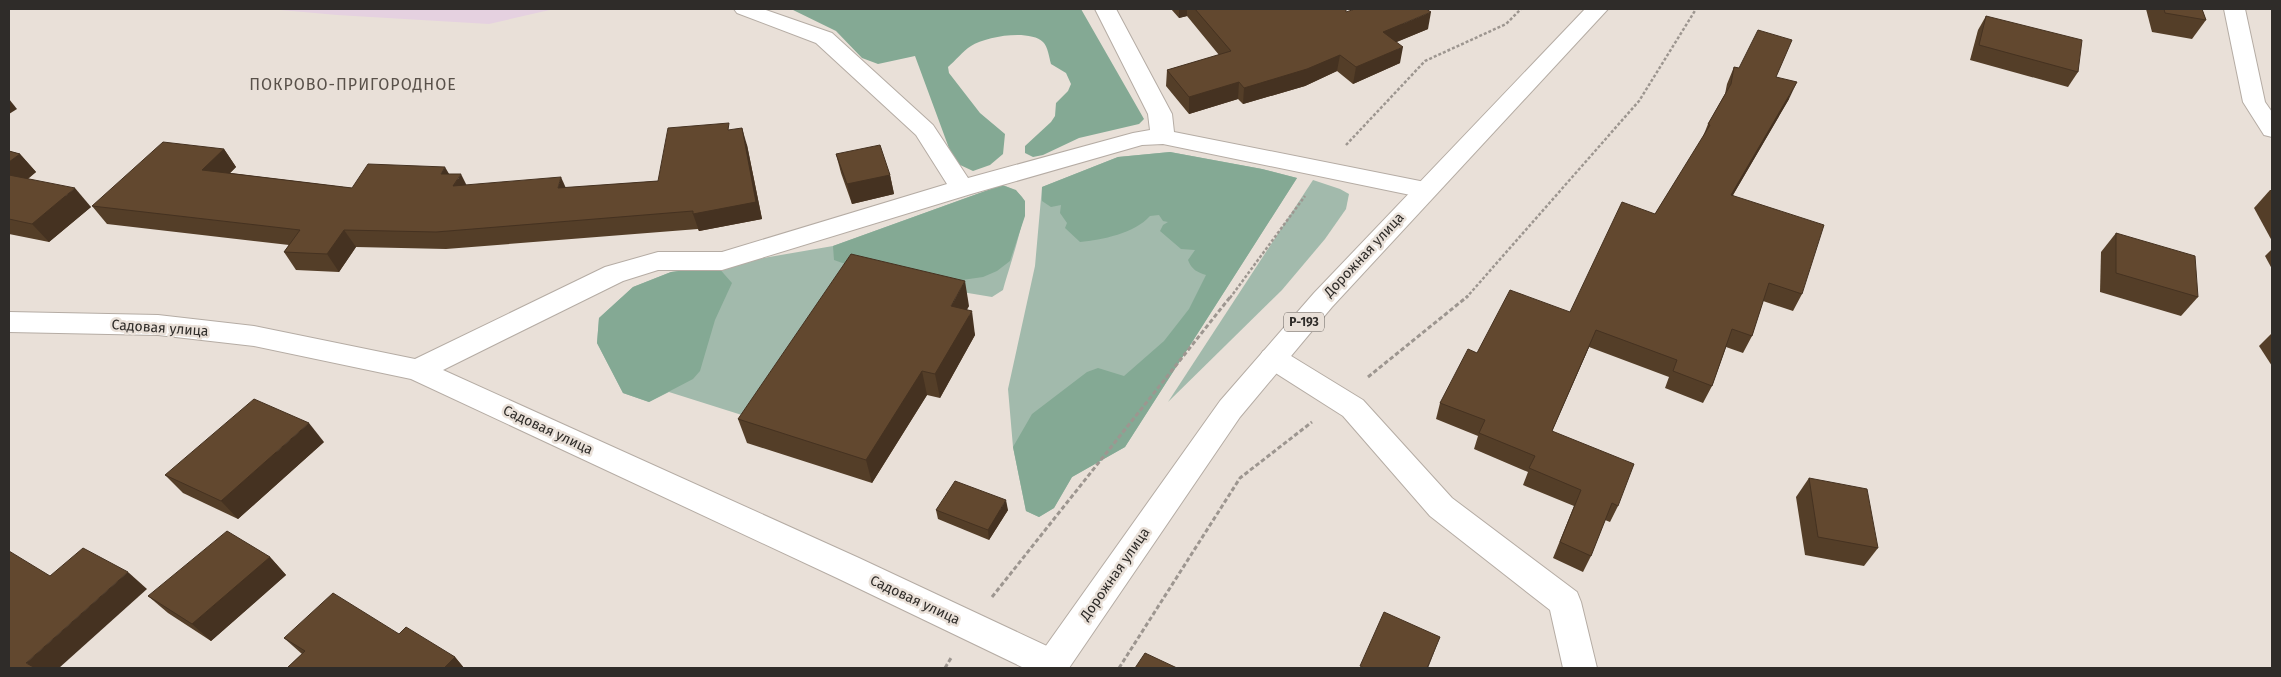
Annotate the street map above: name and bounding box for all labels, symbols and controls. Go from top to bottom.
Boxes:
district label: ПОКРОВО-ПРИГОРОДНОЕ [249,75,457,94]
street label: Дорожная улица [1320,209,1408,302]
road number: Р-193 [1284,313,1324,332]
street label: Садовая улица [111,316,209,340]
street label: Садовая улица [500,402,596,458]
street label: Дорожная улица [1076,524,1153,625]
street label: Садовая улица [867,572,963,628]

